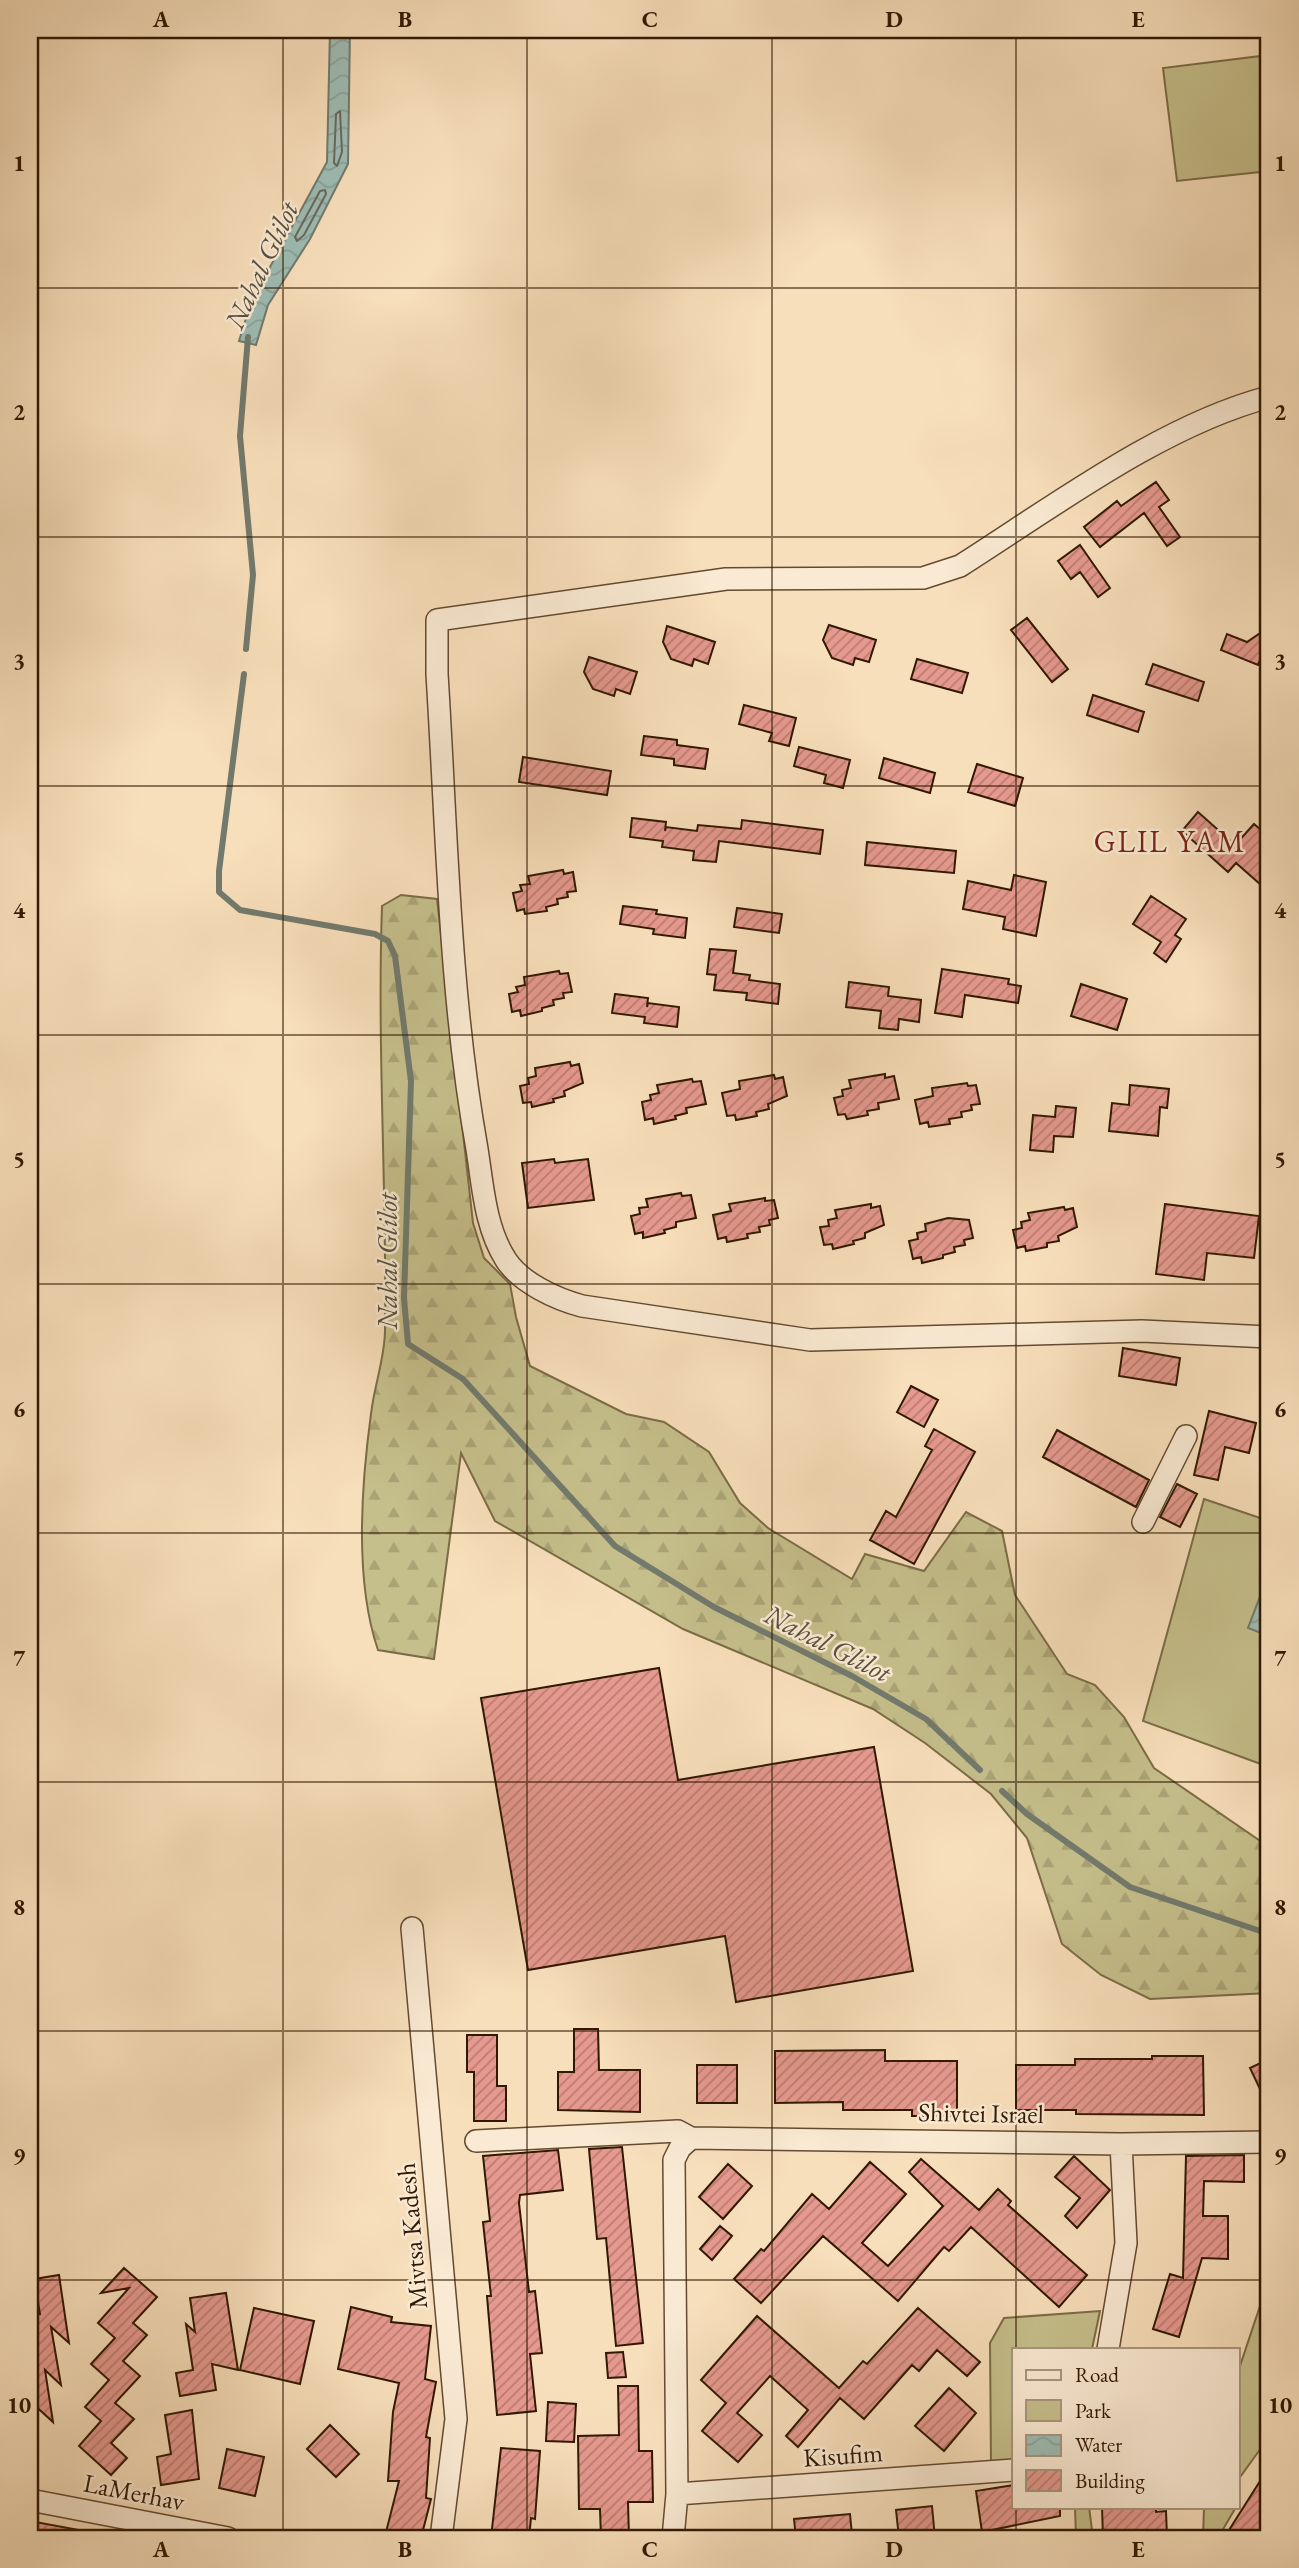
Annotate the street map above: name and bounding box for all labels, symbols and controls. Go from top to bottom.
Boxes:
text: A [152,4,170,34]
text: B [398,4,412,34]
text: C [642,4,658,34]
text: D [885,4,903,34]
text: E [1131,4,1145,34]
text: 1 [13,148,25,178]
text: 1 [1274,148,1286,178]
water label: Nahal Glilot [215,194,307,336]
text: 2 [13,397,25,427]
text: 2 [1274,397,1286,427]
text: 3 [13,646,25,676]
text: 3 [1274,646,1286,676]
district label: GLIL YAM [1094,822,1246,861]
text: 4 [13,895,26,925]
text: 4 [1274,895,1287,925]
text: 5 [13,1144,25,1174]
text: 5 [1274,1144,1286,1174]
water label: Nahal Glilot [369,1191,405,1330]
text: 6 [13,1394,25,1424]
text: 6 [1274,1394,1286,1424]
water label: Nahal Glilot [758,1595,899,1691]
text: 7 [13,1643,26,1673]
text: 7 [1274,1643,1287,1673]
text: 8 [13,1892,25,1922]
text: 8 [1274,1892,1286,1922]
street label: Shivtei Israel [918,2095,1044,2131]
text: 9 [13,2141,25,2171]
text: 9 [1274,2141,1286,2171]
street label: Mivtsa Kadesh [389,2162,435,2310]
legend [1012,2348,1240,2508]
text: Road [1075,2361,1119,2388]
text: 10 [7,2390,31,2420]
text: 10 [1268,2390,1292,2420]
text: Park [1075,2397,1112,2424]
text: Water [1075,2431,1122,2458]
street label: Kisufim [802,2435,884,2475]
street label: LaMerhav [81,2466,188,2519]
text: Building [1075,2467,1145,2494]
text: A [152,2534,170,2564]
text: B [398,2534,412,2564]
text: C [642,2534,658,2564]
text: D [885,2534,903,2564]
text: E [1131,2534,1145,2564]

